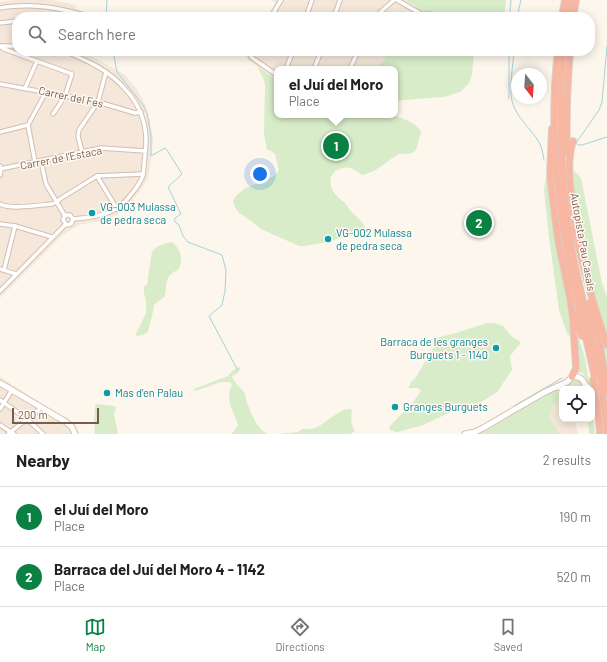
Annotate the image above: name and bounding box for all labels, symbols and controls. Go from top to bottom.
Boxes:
search box [12,12,595,56]
icon: search [26,23,48,45]
text: Search here [58,25,136,43]
popup [274,66,398,118]
north arrow [511,68,547,104]
text: el Juí del Moro [289,75,383,93]
street label: Carrer del Fes [38,83,105,110]
text: Place [289,93,320,109]
pin: 1 [323,131,349,161]
street label: Carrer de l'Estaca [19,143,103,172]
your location [250,164,270,184]
street label: Autopista Pau Casals [568,192,599,292]
place label: VG-003 Mulassa de pedra seca [100,200,176,226]
marker: VG-003 Mulassa de pedra seca [87,208,97,218]
pin: 2 [466,208,492,238]
place label: VG-002 Mulassa de pedra seca [336,226,412,252]
marker: VG-002 Mulassa de pedra seca [323,234,333,244]
place label: Barraca de les granges Burguets 1 - 1140 [380,335,488,361]
marker: Barraca de les granges Burguets 1 - 1140 [491,343,501,353]
place label: Mas d'en Palau [115,386,183,399]
map controls [559,386,595,422]
button: locate [559,386,595,422]
marker: Mas d'en Palau [102,388,112,398]
place label: Granges Burguets [403,400,488,413]
marker: Granges Burguets [390,402,400,412]
scale bar [12,406,99,425]
text: 200 m [18,408,48,421]
text: Nearby [16,450,70,470]
text: 2 results [543,452,591,468]
text: el Juí del Moro [54,500,149,518]
text: 1 [27,509,31,525]
text: 190 m [559,509,591,525]
text: Place [54,518,85,534]
text: Barraca del Juí del Moro 4 - 1142 [54,560,265,578]
text: 2 [25,569,33,585]
text: 520 m [557,569,591,585]
text: Place [54,578,85,594]
tab: Map [84,616,106,653]
tab: Directions [275,616,325,653]
tab: Saved [494,616,523,653]

